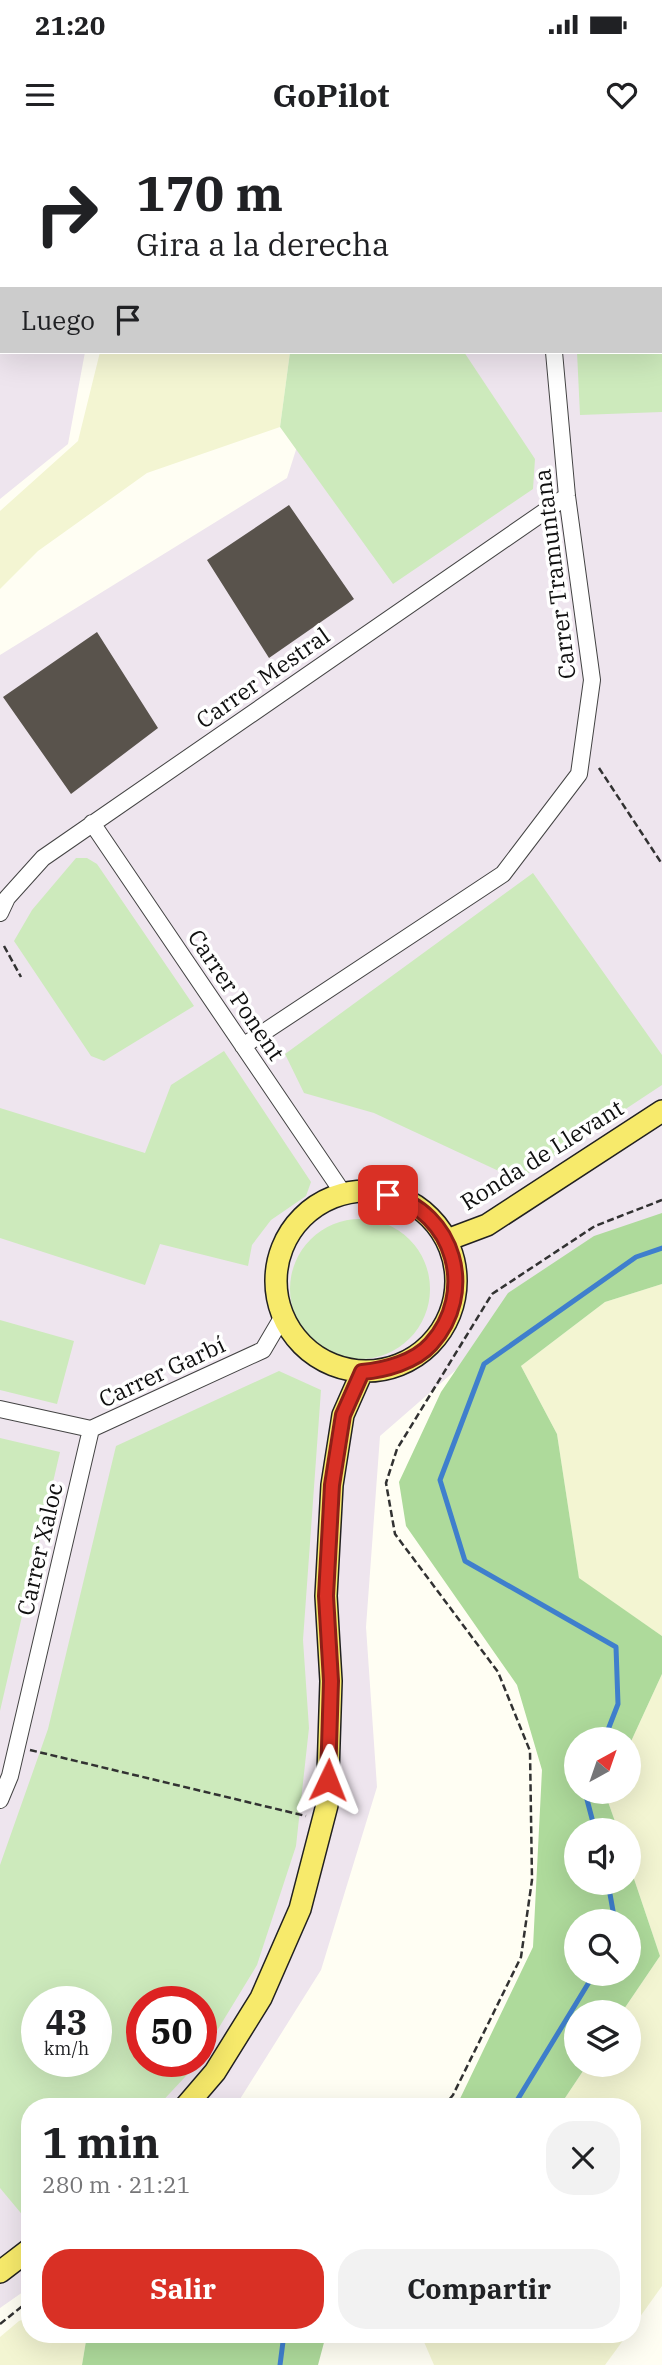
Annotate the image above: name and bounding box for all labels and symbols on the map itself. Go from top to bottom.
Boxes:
street label: Carrer Tramuntana [526,467,582,681]
street label: Carrer Mestral [190,620,335,734]
street label: Carrer Ponent [182,923,292,1066]
street label: Ronda de Llevant [454,1092,629,1216]
pin [358,1165,418,1225]
street label: Carrer Garbí [94,1329,230,1413]
street label: Carrer Xaloc [9,1480,69,1618]
north arrow [564,1727,640,1804]
position arrow [291,1743,365,1817]
speed limit sign: 50 [126,1986,217,2077]

